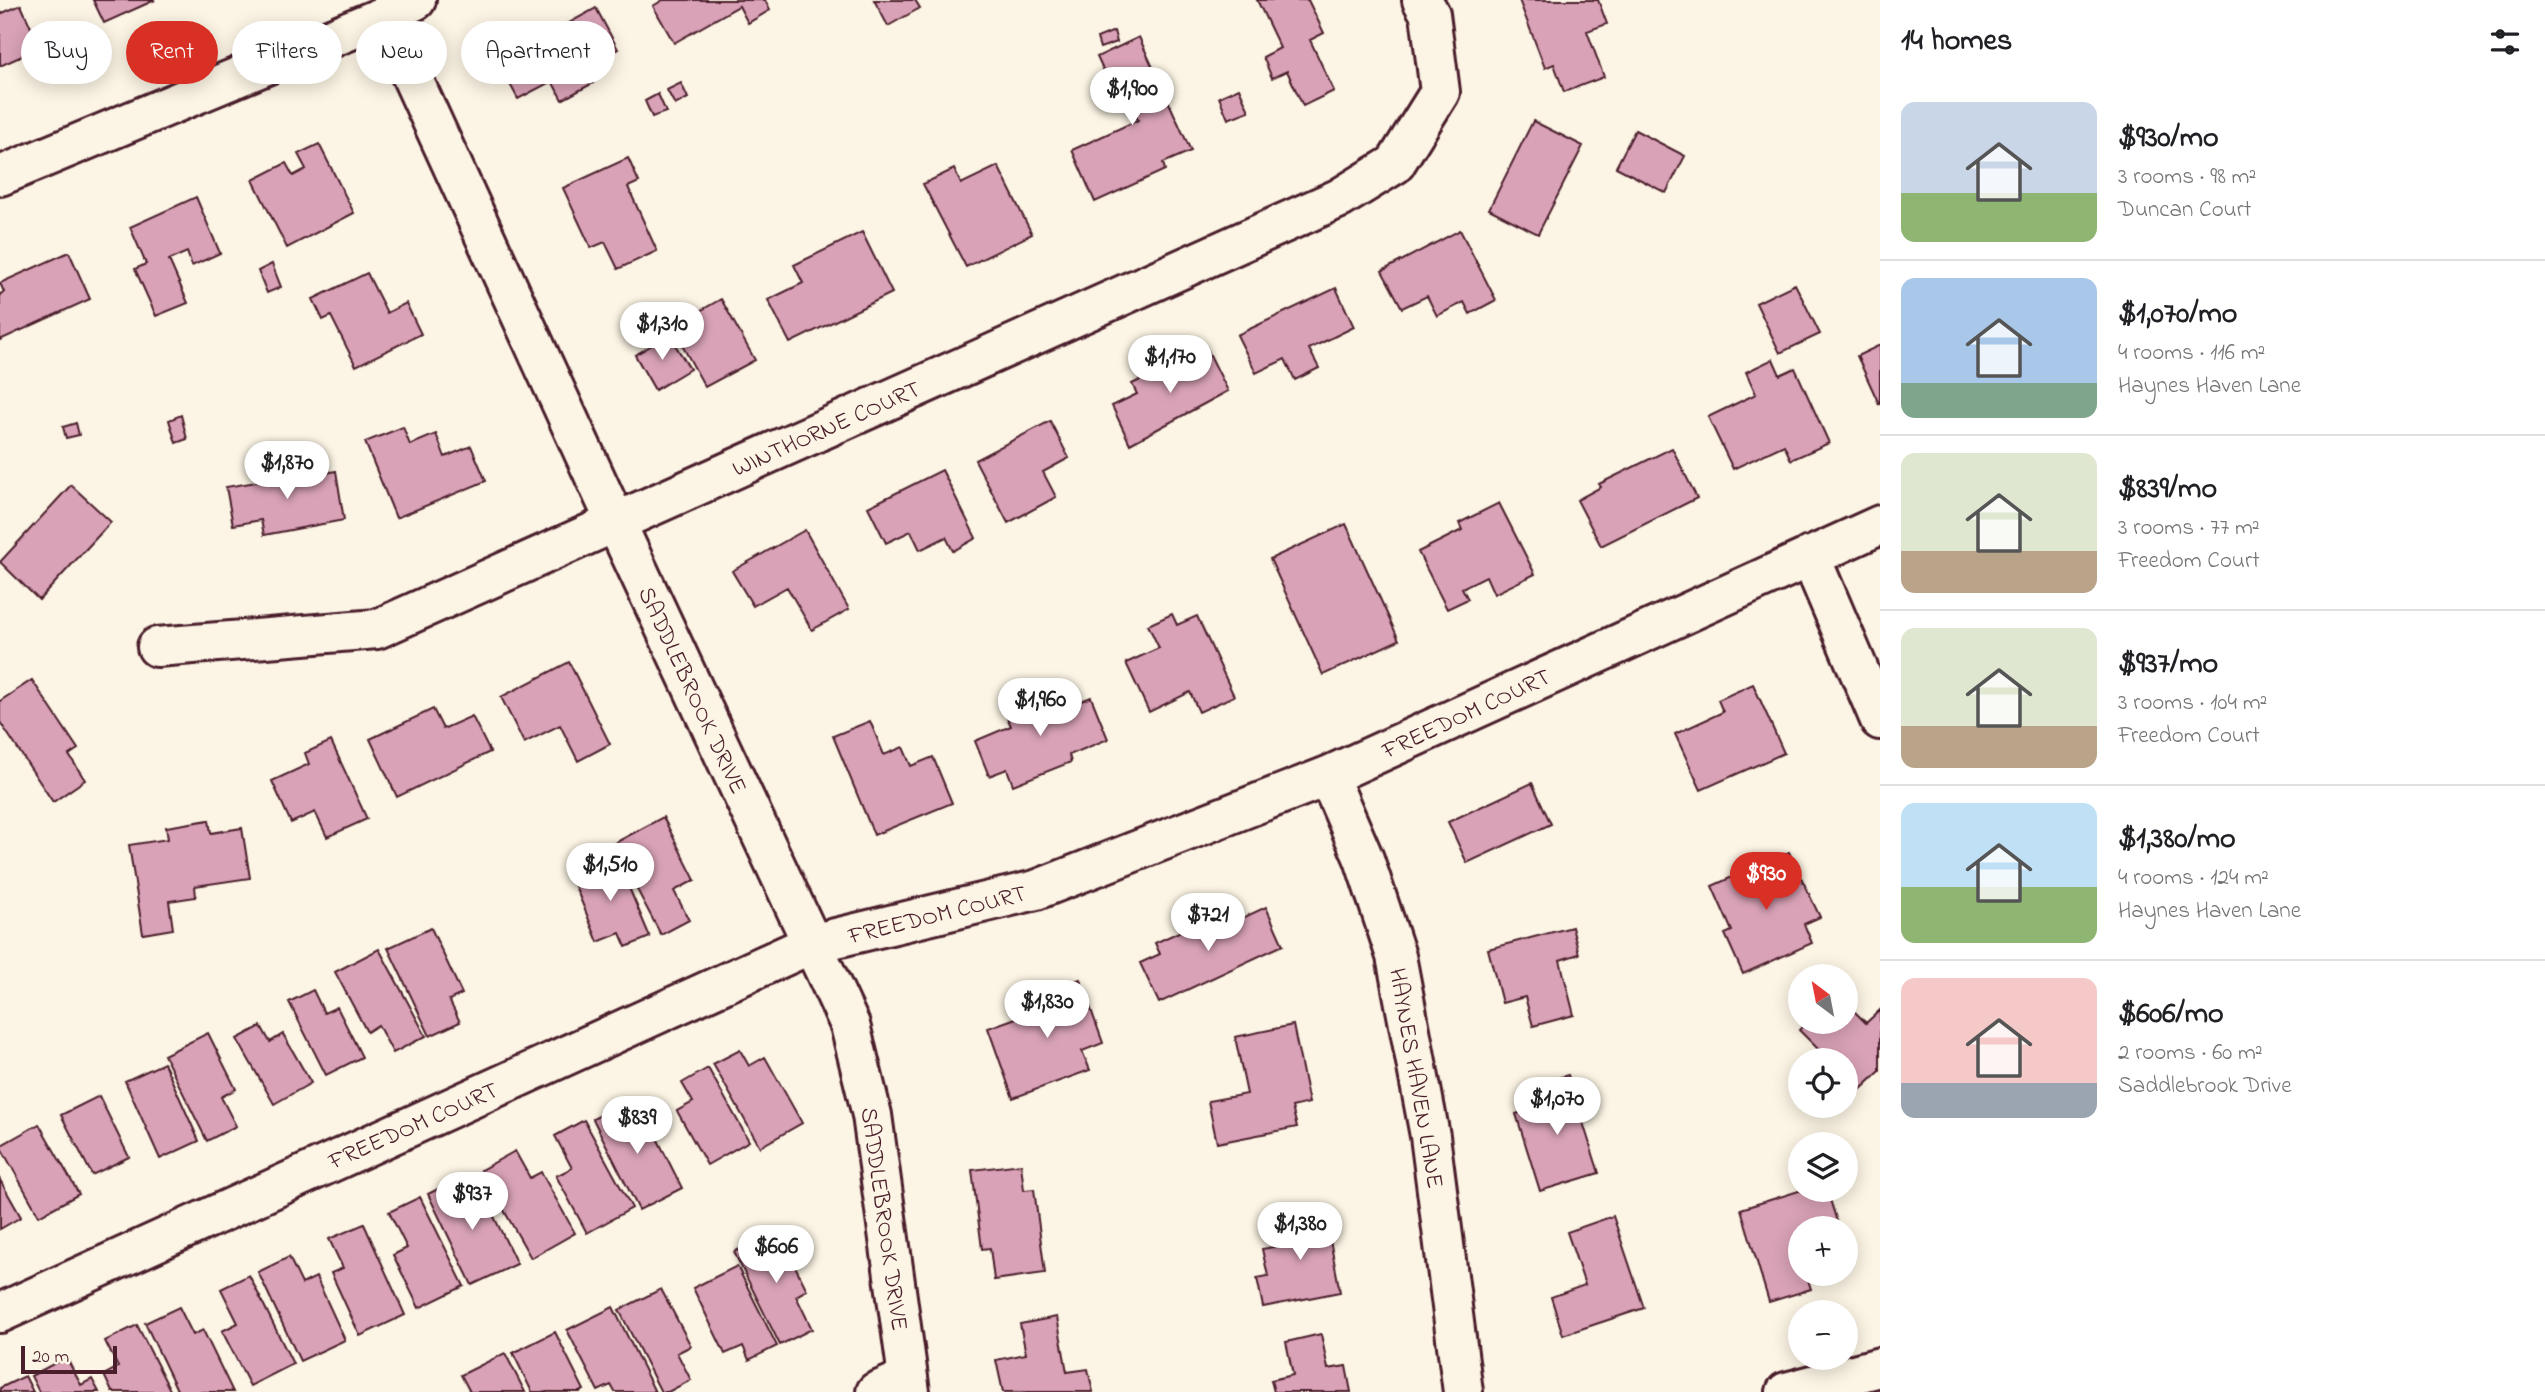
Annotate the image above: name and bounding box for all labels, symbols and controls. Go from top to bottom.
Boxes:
text: 14 homes [1901,20,2012,64]
chip: Buy [21,21,112,84]
chip: Rent [126,21,218,84]
chip: Filters [232,21,342,84]
chip: New [356,21,447,84]
chip: Apartment [461,21,615,84]
icon: filters [2486,23,2524,61]
pin: $1,900 [1075,68,1189,127]
text: $1,900 [1106,73,1158,106]
text: $930/mo [2118,117,2219,161]
icon: home [1957,130,2041,214]
text: 3 rooms · 98 m² [2118,161,2256,194]
text: Duncan Court [2118,194,2252,227]
text: $1,070/mo [2118,293,2237,337]
pin: $1,310 [605,302,719,362]
icon: home [1957,306,2041,390]
text: $1,310 [636,308,688,341]
pin: $1,170 [1113,336,1227,395]
text: 4 rooms · 116 m² [2118,337,2265,370]
text: $1,170 [1144,341,1196,374]
text: Haynes Haven Lane [2118,370,2301,403]
street label: WINTHORNE COURT [727,373,927,488]
pin: $1,870 [230,442,344,501]
text: $1,870 [260,447,314,480]
text: $839/mo [2118,468,2217,512]
icon: home [1957,481,2041,565]
text: 3 rooms · 77 m² [2118,512,2260,545]
text: Freedom Court [2118,545,2260,578]
street label: SADDLEBROOK DRIVE [627,582,754,801]
text: $937/mo [2118,643,2218,687]
icon: home [1957,656,2041,740]
street label: FREEDOM COURT [1376,661,1557,770]
pin: $1,960 [983,678,1097,738]
text: $1,960 [1014,684,1066,717]
text: 3 rooms · 104 m² [2118,687,2267,720]
text: Freedom Court [2118,720,2260,753]
text: $1,380/mo [2118,818,2236,862]
icon: home [1957,831,2041,915]
pin: $1,510 [553,844,667,903]
text: $1,510 [582,849,638,882]
pin: $930 [1725,852,1807,912]
text: $930 [1746,858,1786,891]
text: 4 rooms · 124 m² [2118,862,2269,895]
street label: FREEDOM COURT [844,877,1031,956]
pin: $721 [1167,894,1249,953]
text: Haynes Haven Lane [2118,895,2301,928]
text: $721 [1187,899,1229,932]
north arrow [1788,964,1858,1034]
map controls [1788,964,1858,1370]
street label: HAYNES HAVEN LANE [1378,966,1451,1191]
pin: $1,830 [990,981,1104,1040]
text: $1,830 [1020,986,1074,1019]
text: $606/mo [2118,993,2224,1037]
icon: home [1957,1006,2041,1090]
text: 2 rooms · 60 m² [2118,1037,2263,1070]
button: locate [1788,1048,1858,1118]
text: Saddlebrook Drive [2118,1070,2292,1103]
street label: FREEDOM COURT [323,1074,505,1181]
pin: $1,070 [1500,1078,1614,1137]
text: $1,070 [1530,1083,1584,1116]
pin: $839 [596,1096,678,1156]
text: $839 [618,1102,656,1135]
street label: SADDLEBROOK DRIVE [850,1105,916,1333]
button: layers [1788,1132,1858,1202]
pin: $937 [431,1172,513,1232]
text: $937 [452,1178,492,1211]
pin: $1,380 [1243,1202,1357,1262]
text: $1,380 [1273,1208,1327,1241]
button: + [1788,1216,1858,1286]
pin: $606 [735,1226,817,1285]
text: $606 [754,1231,798,1264]
button: − [1788,1300,1858,1370]
scale bar [21,1343,117,1375]
text: 20 m [32,1344,69,1371]

